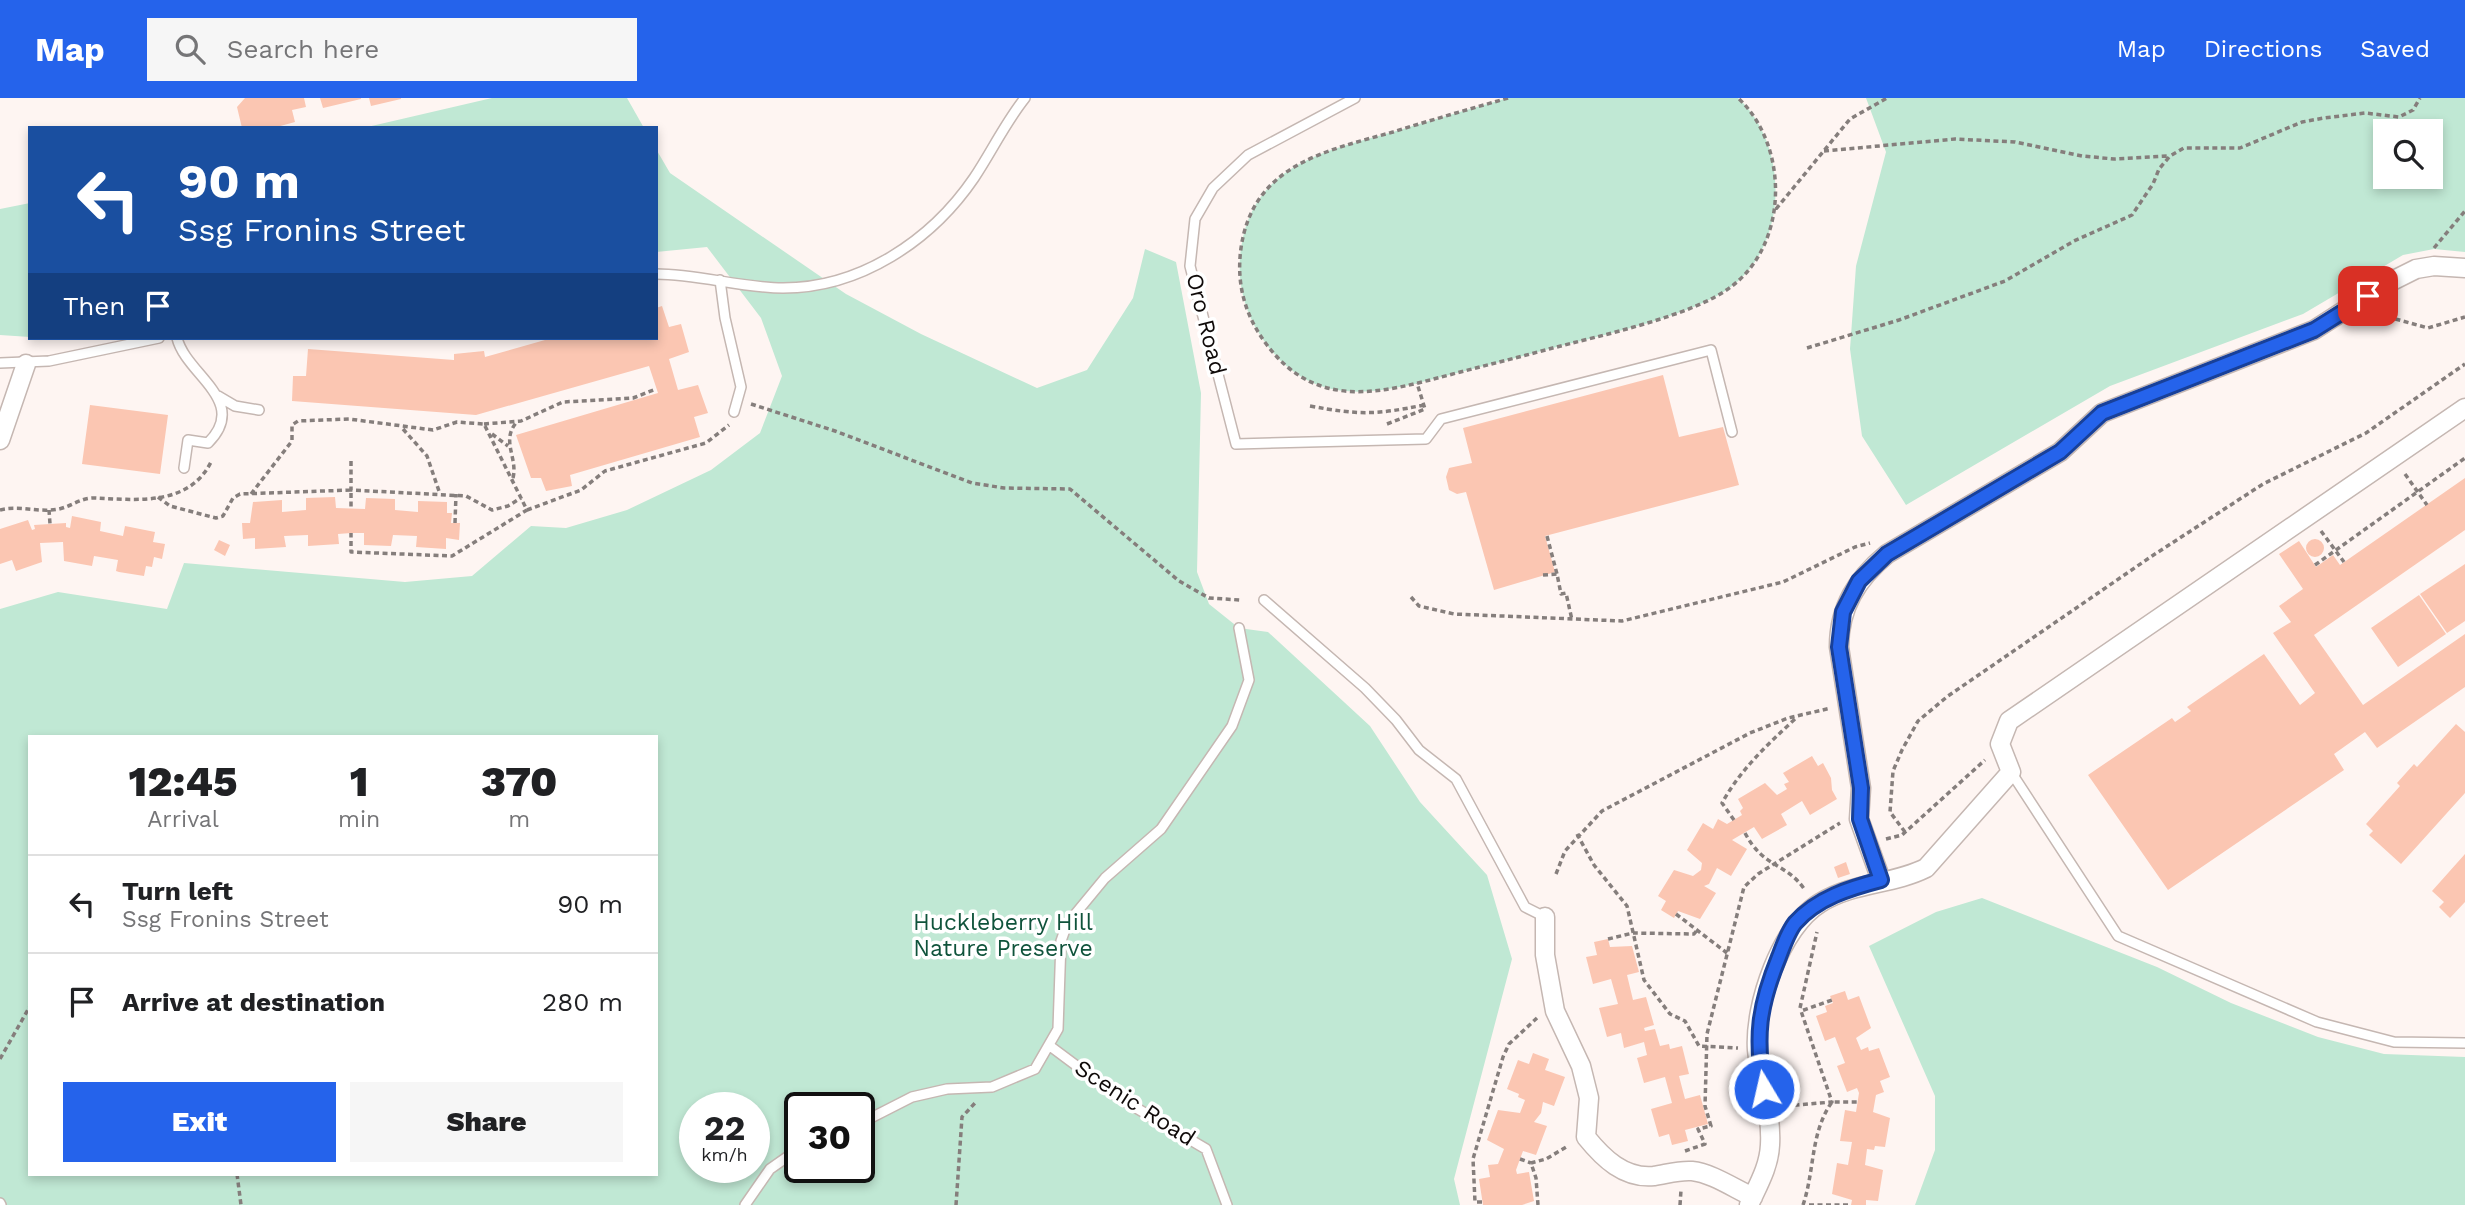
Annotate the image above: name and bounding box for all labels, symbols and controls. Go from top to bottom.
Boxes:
search box [147,18,637,81]
text: Map [35,30,105,69]
icon: search [171,30,209,68]
text: Search here [227,34,379,64]
text: Map [2117,35,2166,63]
text: Directions [2204,35,2322,63]
text: Saved [2360,35,2430,63]
map controls [2373,119,2443,189]
button: search [2373,119,2443,189]
text: 90 m [178,152,300,210]
icon: left [63,154,154,245]
text: Ssg Fronins Street [178,211,466,249]
pin [2338,266,2398,326]
street label: Oro Road [1180,270,1232,378]
icon: arrive [2349,277,2387,315]
icon: arrive [139,287,177,325]
text: Then [63,291,125,321]
text: 12:45 [129,757,237,806]
text: 1 [350,757,369,806]
text: 370 [481,757,557,806]
text: Arrival [147,806,219,833]
text: min [338,806,380,833]
text: m [508,806,530,833]
text: Turn left [122,876,233,906]
icon: left [63,885,101,923]
text: 90 m [557,889,623,919]
text: Ssg Fronins Street [122,906,329,933]
park label: Huckleberry Hill Nature Preserve [913,909,1093,962]
icon: arrive [63,983,101,1021]
text: Arrive at destination [122,987,385,1017]
text: 280 m [542,987,623,1017]
position arrow [1727,1052,1801,1126]
street label: Scenic Road [1070,1054,1200,1152]
button: Exit [63,1082,336,1162]
button: Share [350,1082,623,1162]
speed limit sign: 30 [784,1092,875,1183]
text: 22 [704,1107,745,1149]
text: km/h [701,1144,748,1165]

